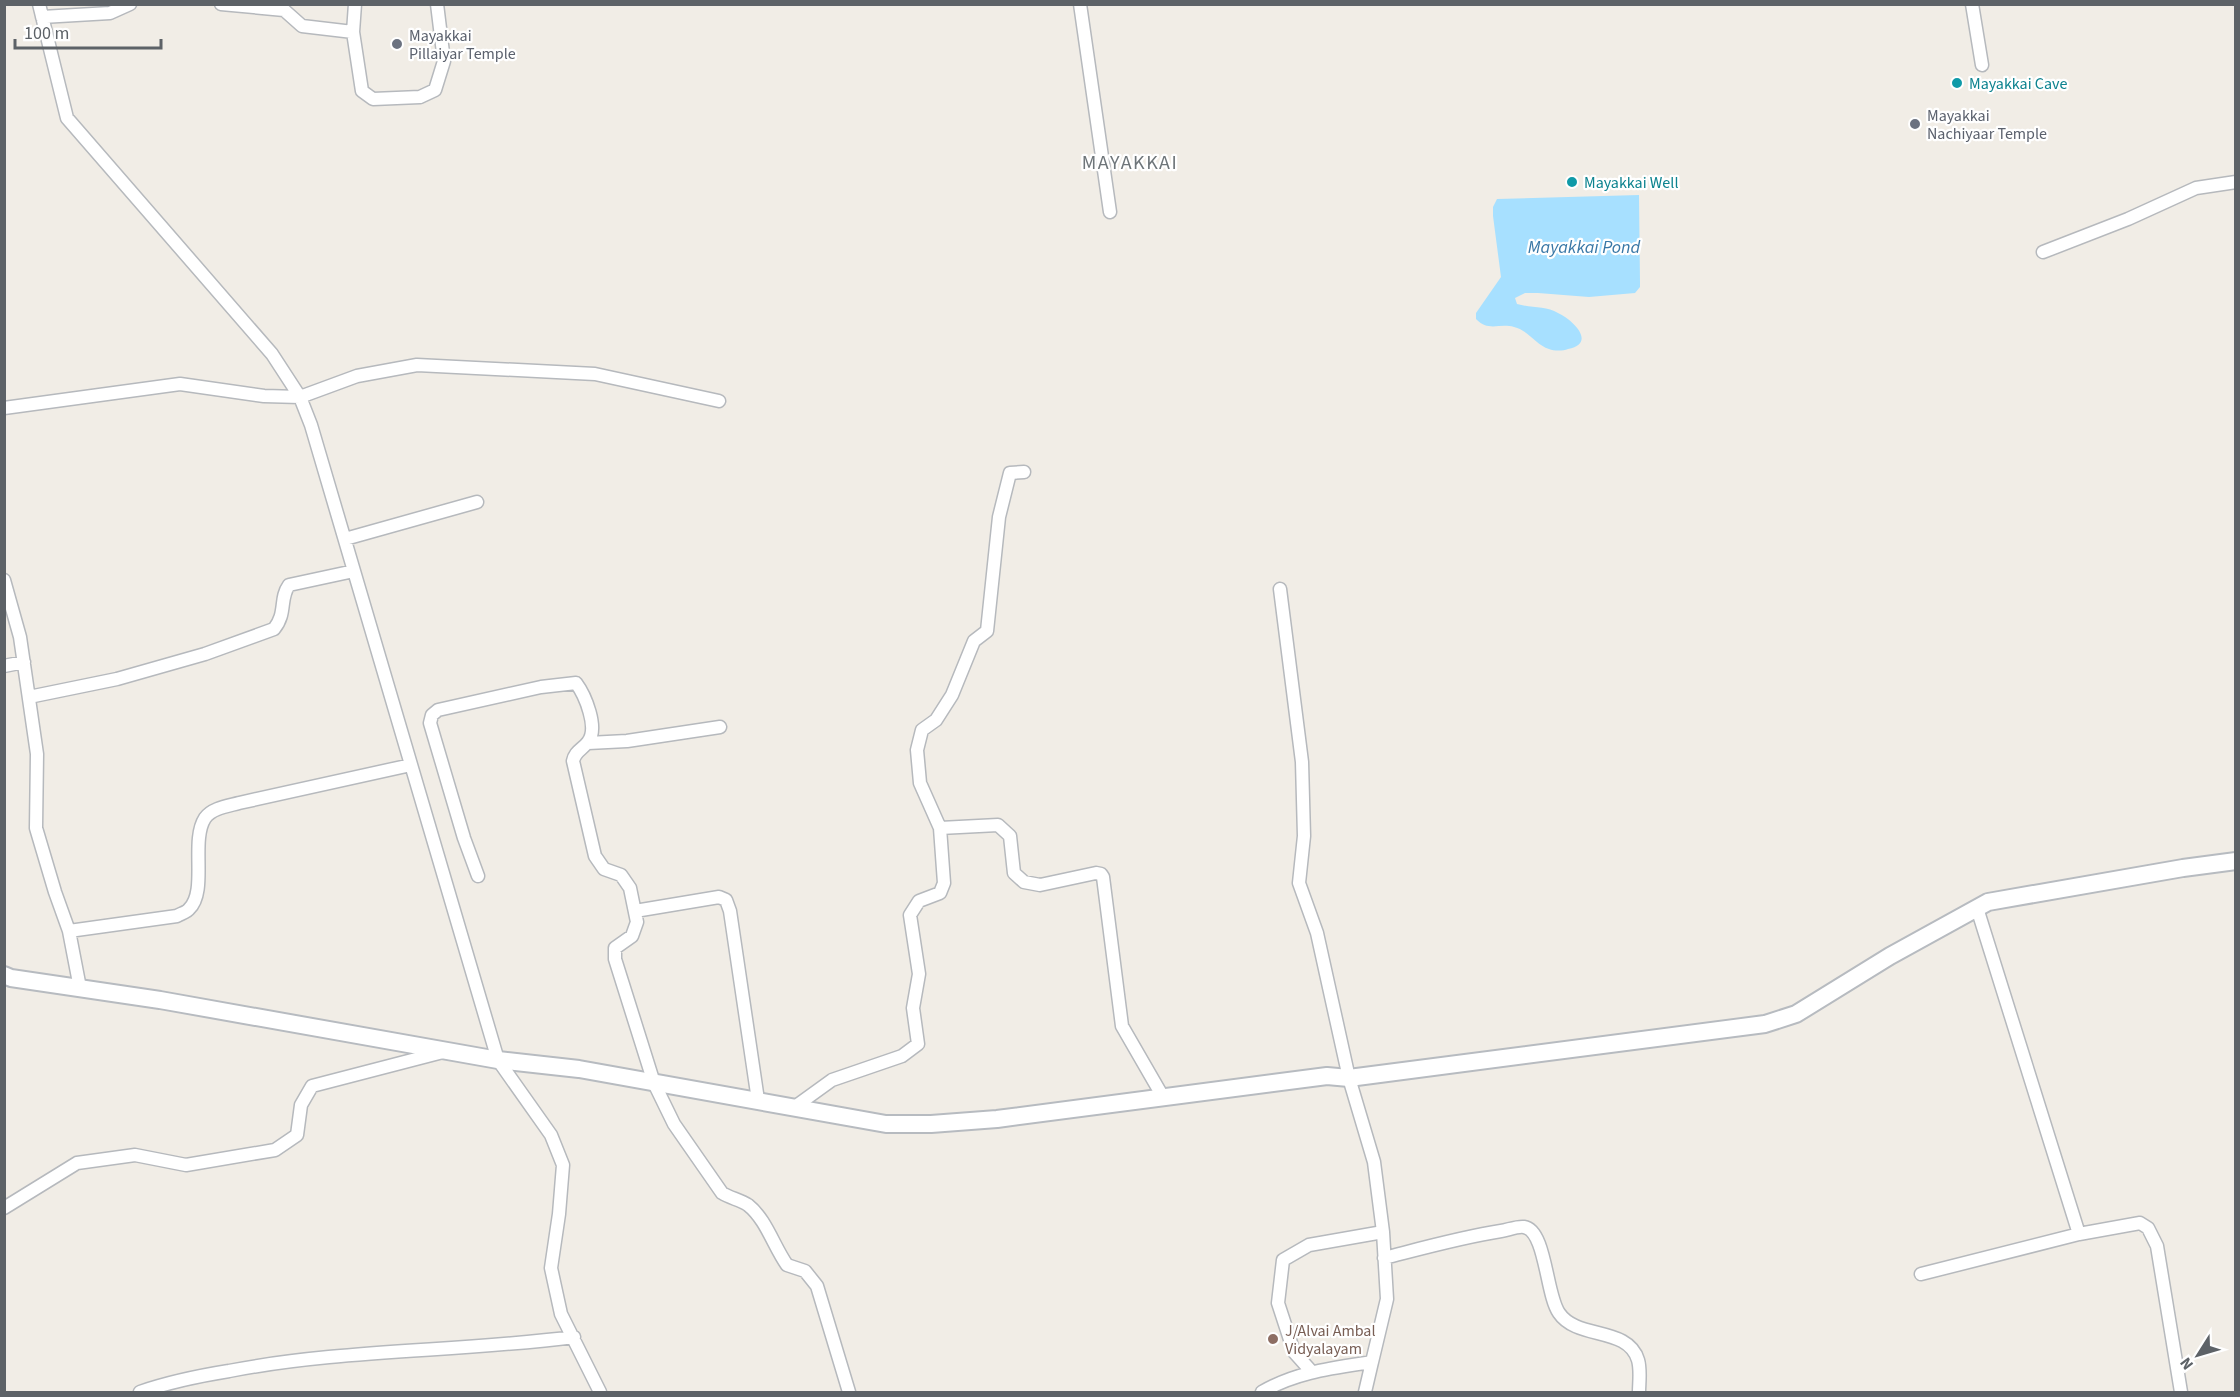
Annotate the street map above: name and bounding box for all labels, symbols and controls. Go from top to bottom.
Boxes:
scale bar [15,12,160,50]
text: 100 m [24,21,69,46]
place label: Mayakkai Pillaiyar Temple [409,25,516,65]
marker: Mayakkai Pillaiyar Temple [390,37,404,51]
place label: Mayakkai Cave [1969,73,2067,95]
marker: Mayakkai Cave [1950,76,1964,90]
place label: Mayakkai Nachiyaar Temple [1927,105,2047,145]
marker: Mayakkai Nachiyaar Temple [1908,117,1922,131]
district label: MAYAKKAI [1082,149,1178,177]
place label: Mayakkai Well [1584,172,1678,194]
marker: Mayakkai Well [1565,175,1579,189]
water label: Mayakkai Pond [1528,235,1640,260]
place label: J/Alvai Ambal Vidyalayam [1285,1320,1375,1360]
north arrow [2168,1325,2228,1385]
marker: J/Alvai Ambal Vidyalayam [1266,1332,1280,1346]
text: N [2175,1353,2199,1374]

